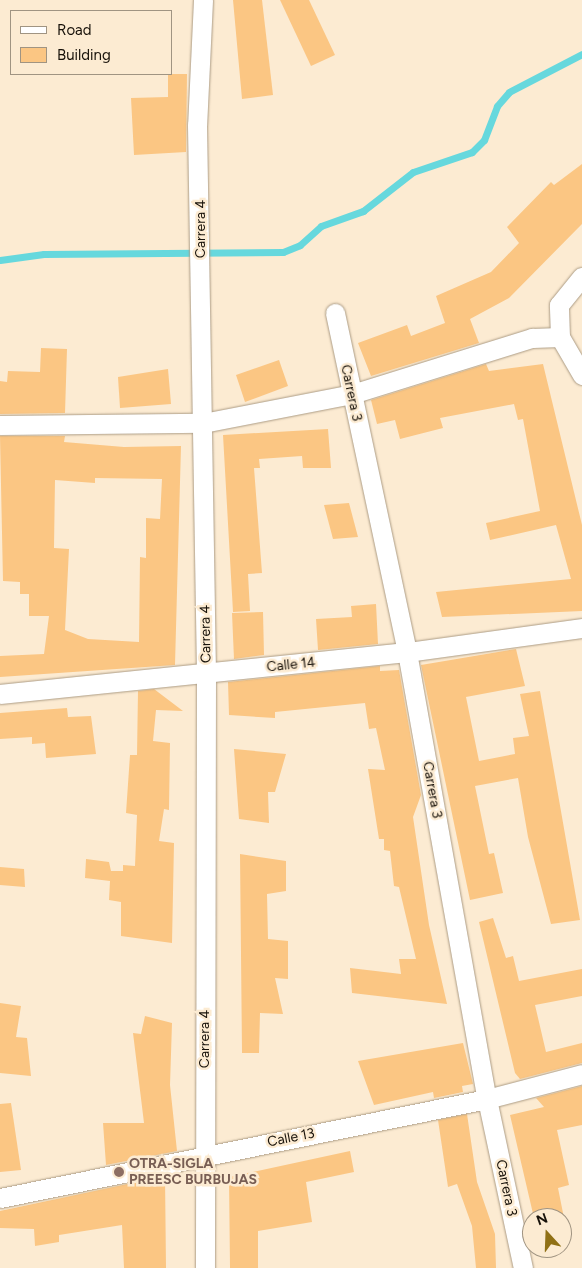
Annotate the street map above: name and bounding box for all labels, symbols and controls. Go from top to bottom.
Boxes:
legend [10,10,172,75]
text: Road [57,21,92,39]
text: Building [57,46,111,64]
street label: Carrera 4 [193,200,209,258]
street label: Carrera 3 [337,363,365,423]
street label: Carrera 4 [197,605,215,663]
street label: Calle 14 [266,654,316,676]
street label: Carrera 3 [419,760,445,820]
street label: Carrera 4 [197,1010,213,1068]
street label: Calle 13 [266,1125,316,1151]
place label: OTRA-SIGLA PREESC BURBUJAS [129,1156,257,1188]
street label: Carrera 3 [492,1158,520,1218]
marker: OTRA-SIGLA PREESC BURBUJAS [113,1166,125,1178]
north arrow [522,1208,572,1258]
text: N [534,1210,550,1229]

